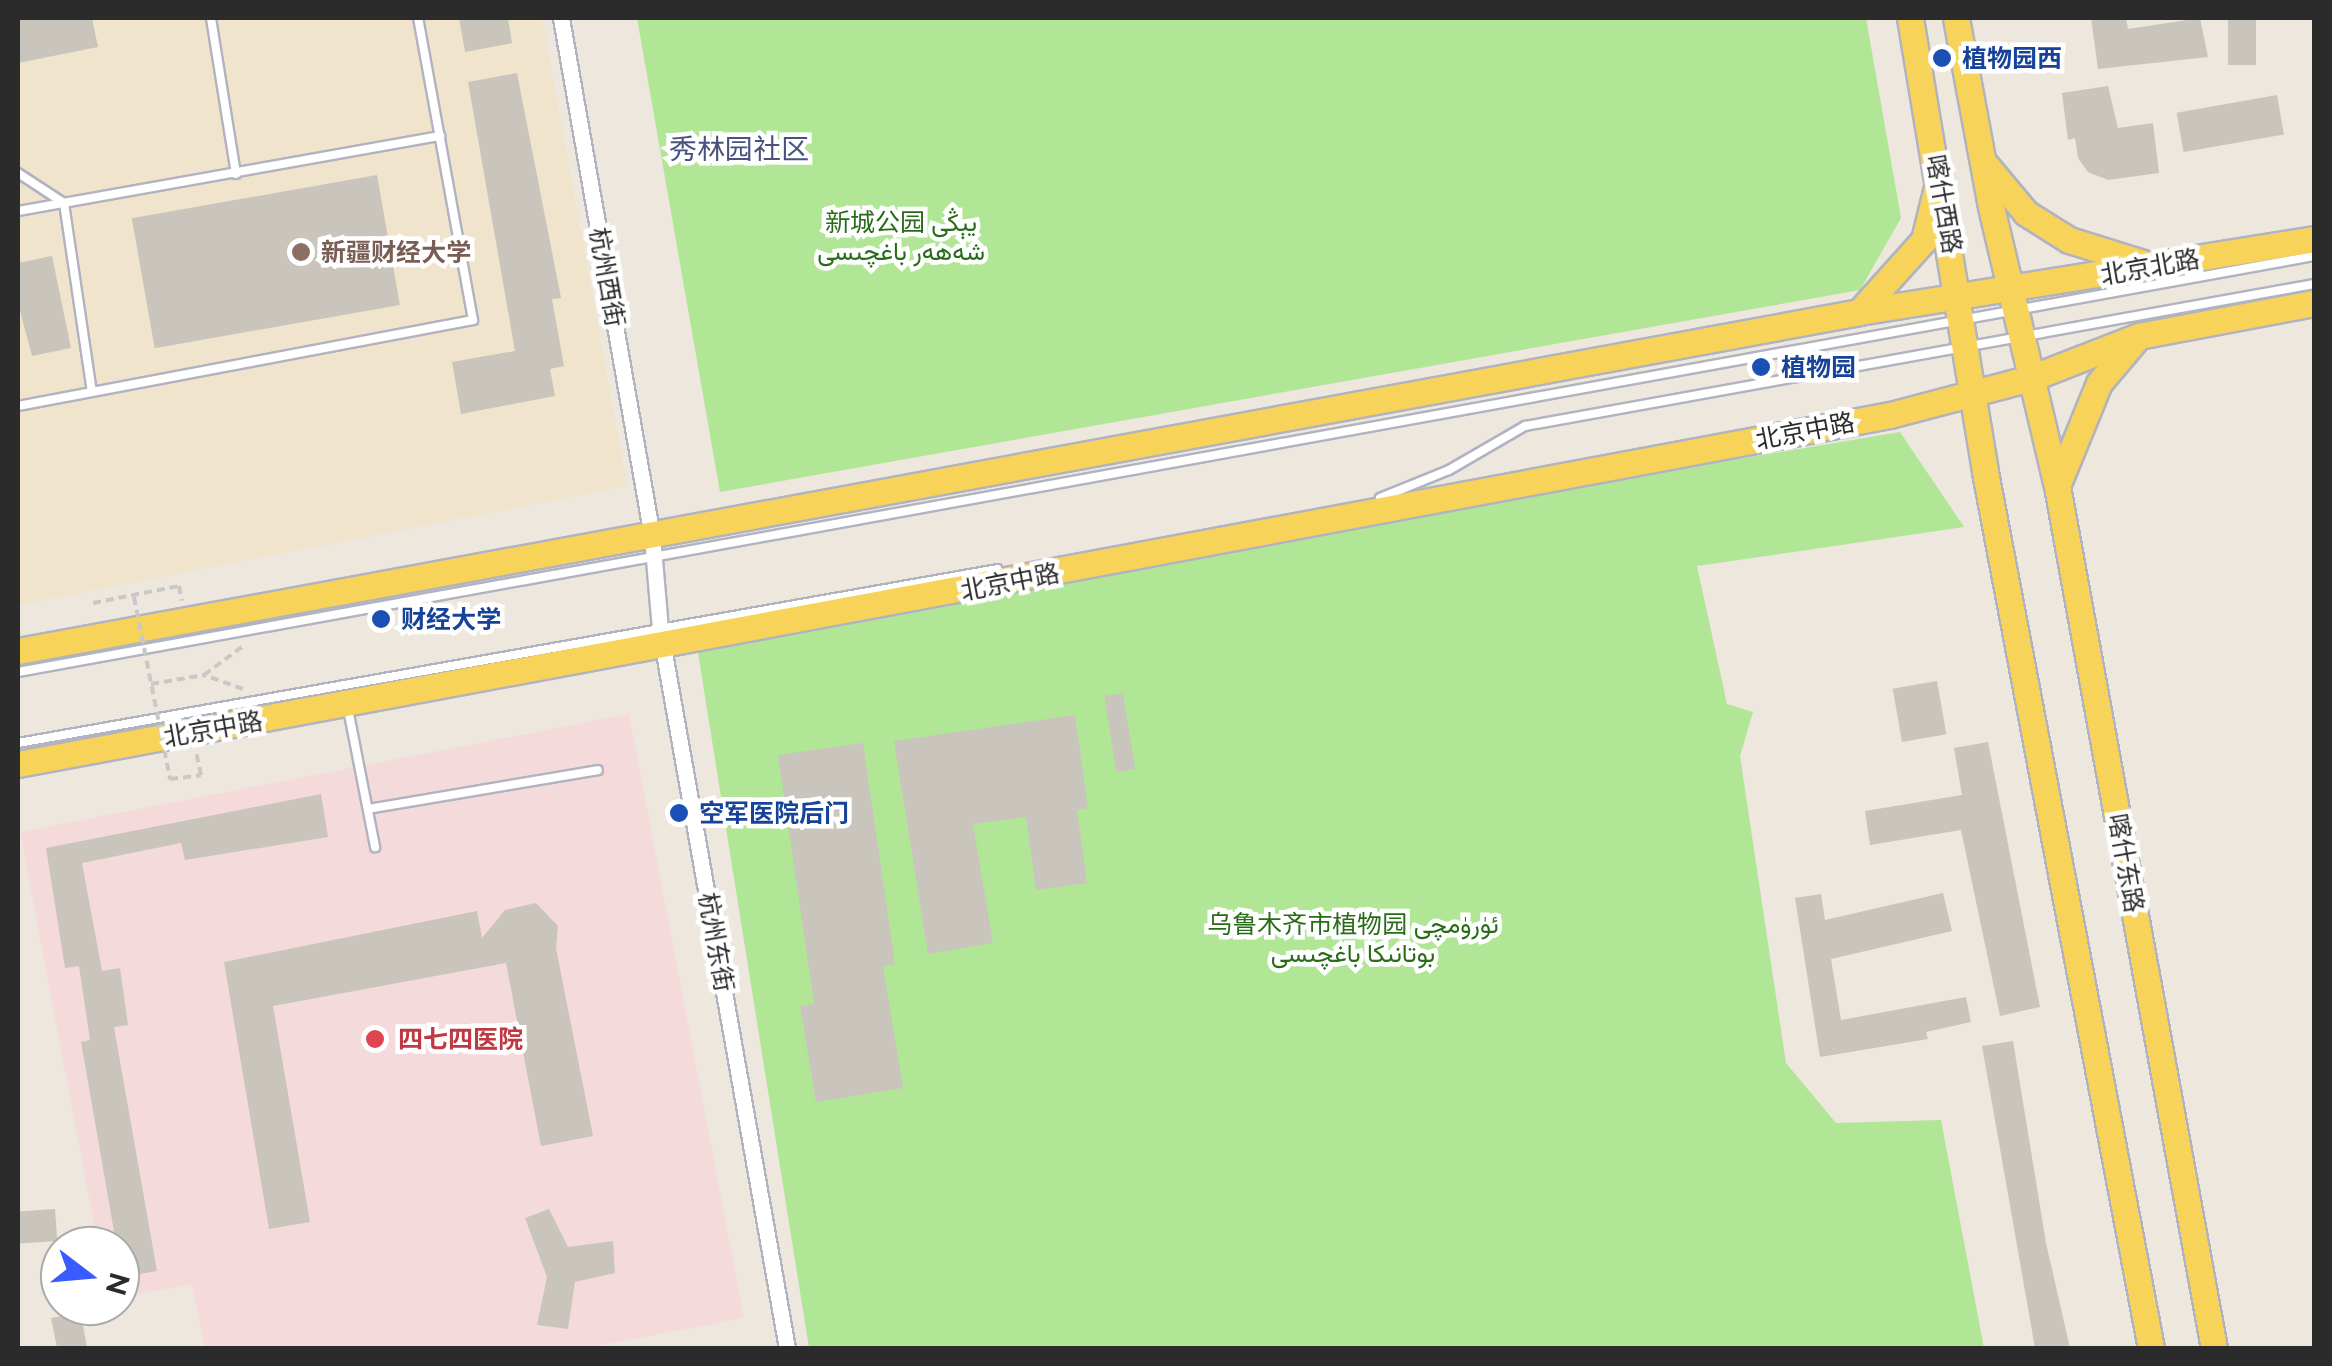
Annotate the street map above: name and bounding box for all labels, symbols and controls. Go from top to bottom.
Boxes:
place label: 植物园西 [1962,43,2062,73]
marker: 植物园西 [1931,47,1953,69]
district label: 秀林园社区 [669,133,809,167]
street label: 喀什西路 [1921,152,1967,256]
park label: 新城公园 يېڭى شەھەر باغچىسى [817,208,985,267]
street label: 杭州西街 [584,225,630,329]
place label: 新疆财经大学 [321,237,471,267]
marker: 新疆财经大学 [290,241,312,263]
street label: 北京北路 [2098,244,2202,290]
place label: 植物园 [1781,352,1856,382]
marker: 植物园 [1750,356,1772,378]
street label: 北京中路 [1753,407,1857,455]
street label: 北京中路 [958,558,1062,606]
place label: 财经大学 [401,604,501,634]
marker: 财经大学 [370,608,392,630]
street label: 北京中路 [161,706,265,752]
place label: 空军医院后门 [699,798,849,828]
marker: 空军医院后门 [668,802,690,824]
street label: 喀什东路 [2103,811,2149,915]
street label: 杭州东街 [693,890,739,994]
park label: 乌鲁木齐市植物园 ئۈرۈمچى بوتانىكا باغچىسى [1207,910,1499,969]
place label: 四七四医院 [398,1024,523,1054]
marker: 四七四医院 [362,1026,388,1052]
north arrow [40,1226,140,1326]
text: N [99,1269,136,1299]

